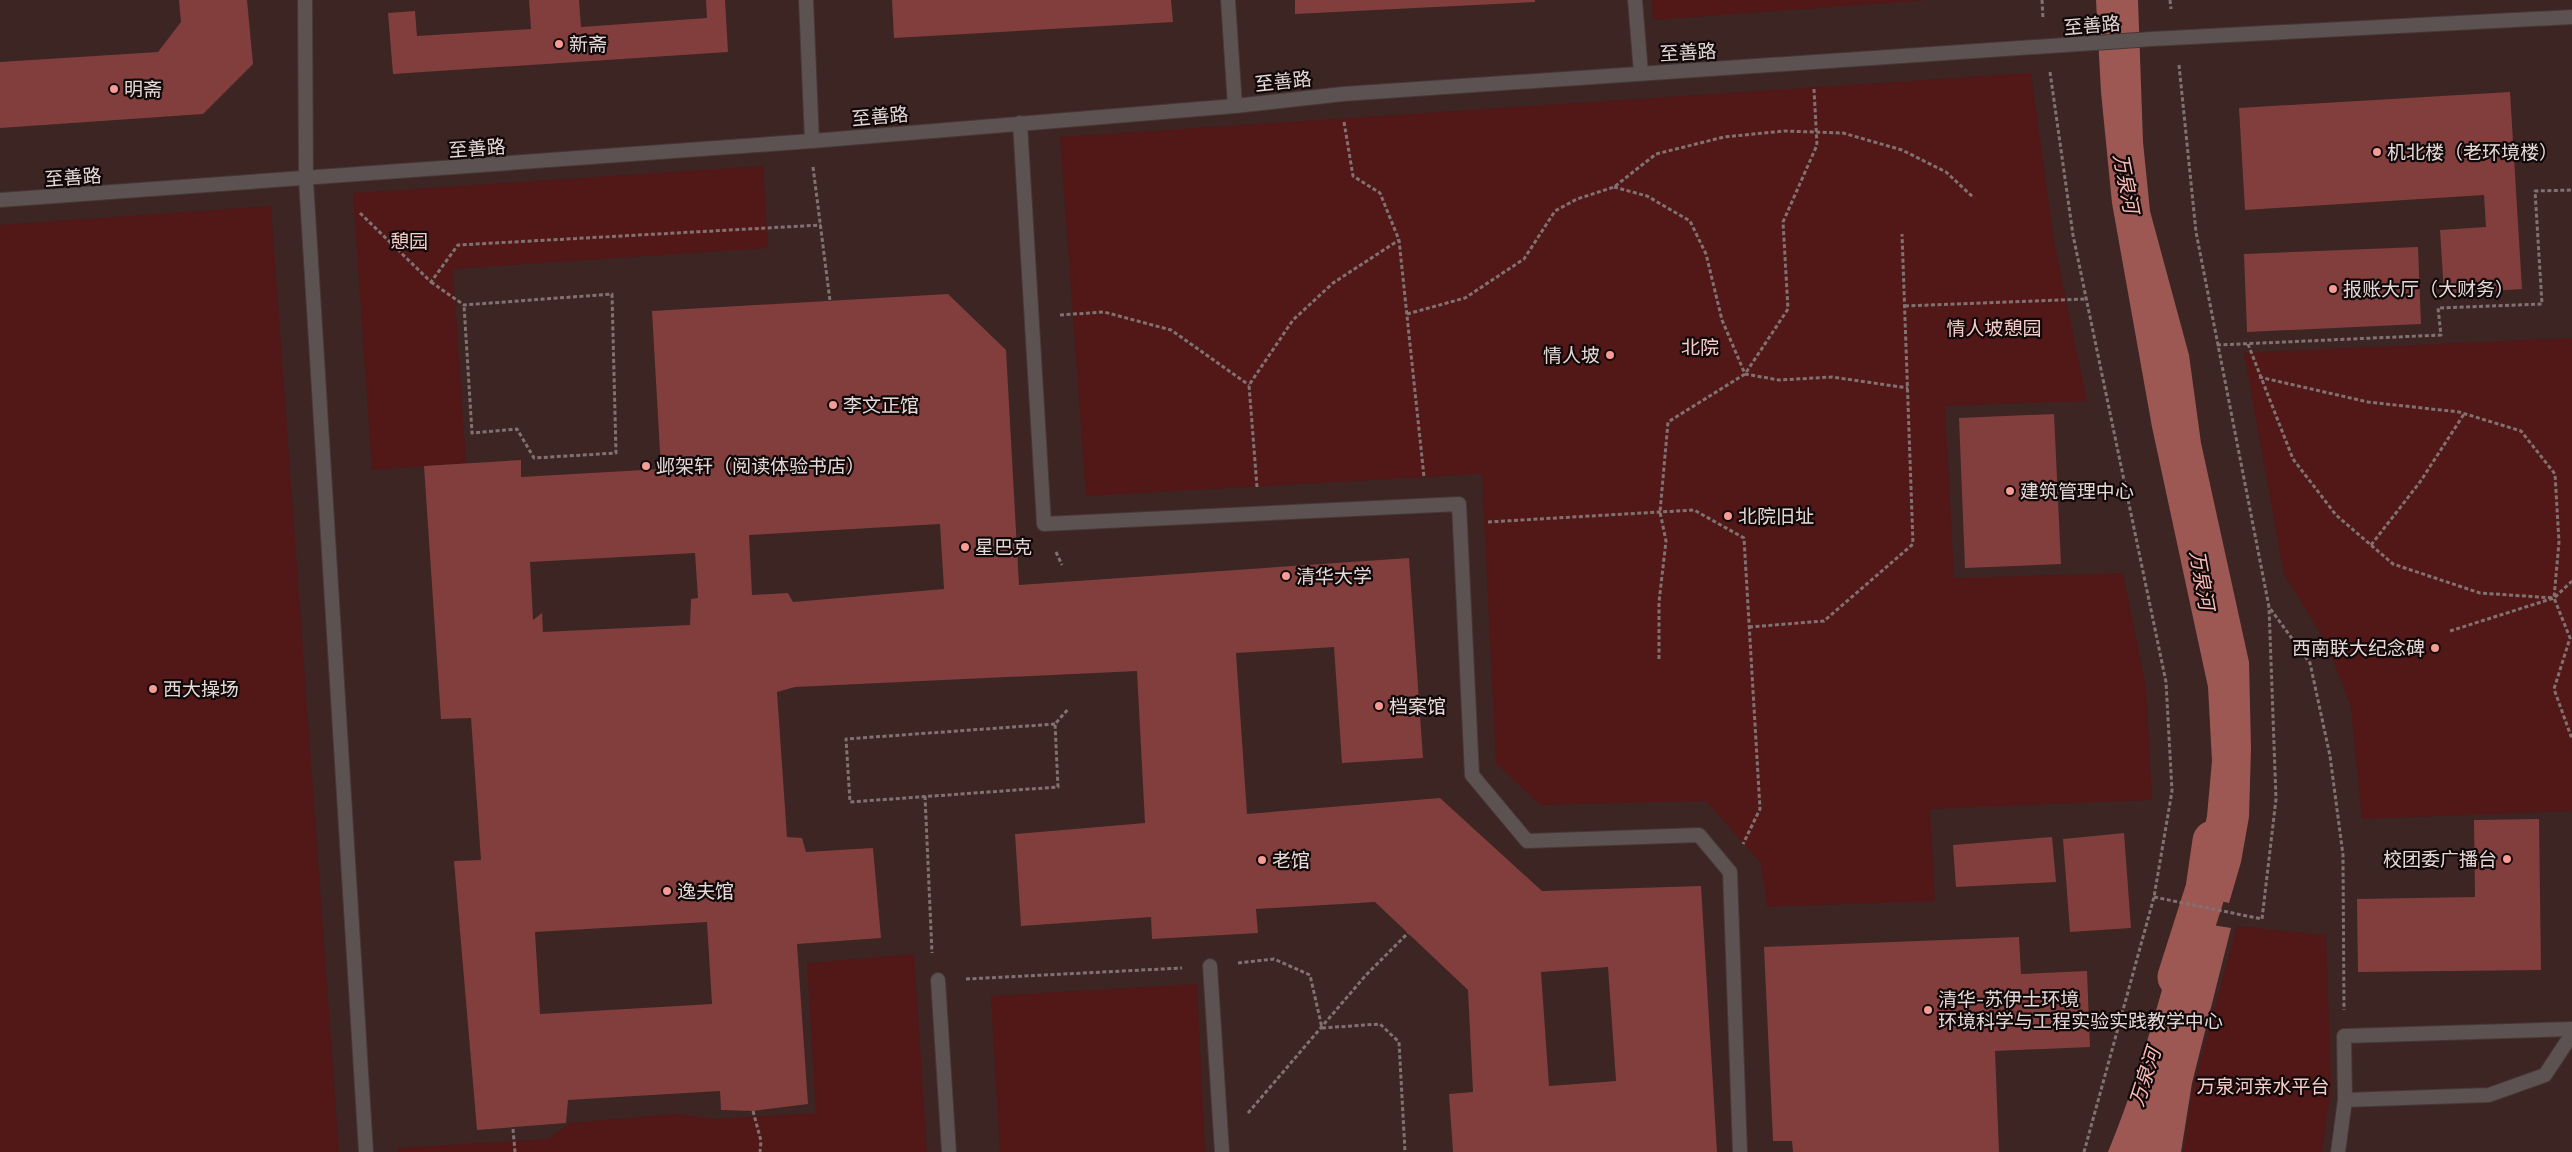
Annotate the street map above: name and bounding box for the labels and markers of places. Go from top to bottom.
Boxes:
place label: 新斋 [569,29,607,58]
marker: 新斋 [553,38,565,50]
place label: 明斋 [124,74,162,103]
marker: 明斋 [108,83,120,95]
place label: 机北楼（老环境楼） [2387,137,2558,166]
marker: 机北楼（老环境楼） [2371,146,2383,158]
place label: 报账大厅（大财务） [2343,274,2514,303]
marker: 报账大厅（大财务） [2327,283,2339,295]
place label: 情人坡 [1543,340,1600,369]
marker: 情人坡 [1604,349,1616,361]
place label: 李文正馆 [843,390,919,419]
marker: 李文正馆 [827,399,839,411]
place label: 邺架轩（阅读体验书店） [656,451,865,480]
marker: 邺架轩（阅读体验书店） [640,460,652,472]
place label: 建筑管理中心 [2020,476,2134,505]
marker: 建筑管理中心 [2004,485,2016,497]
place label: 北院旧址 [1738,501,1814,530]
marker: 北院旧址 [1722,510,1734,522]
place label: 星巴克 [975,532,1032,561]
marker: 星巴克 [959,541,971,553]
place label: 清华大学 [1296,561,1372,590]
marker: 清华大学 [1280,570,1292,582]
place label: 西南联大纪念碑 [2292,633,2425,662]
marker: 西南联大纪念碑 [2429,642,2441,654]
place label: 西大操场 [163,674,239,703]
marker: 西大操场 [147,683,159,695]
place label: 档案馆 [1389,691,1446,720]
marker: 档案馆 [1373,700,1385,712]
place label: 校团委广播台 [2383,844,2497,873]
place label: 老馆 [1272,845,1310,874]
marker: 校团委广播台 [2501,853,2513,865]
marker: 老馆 [1256,854,1268,866]
place label: 逸夫馆 [677,876,734,905]
marker: 逸夫馆 [661,885,673,897]
place label: 清华-苏伊士环境 环境科学与工程实验实践教学中心 [1938,984,2223,1035]
marker: 清华-苏伊士环境 环境科学与工程实验实践教学中心 [1922,1004,1934,1016]

